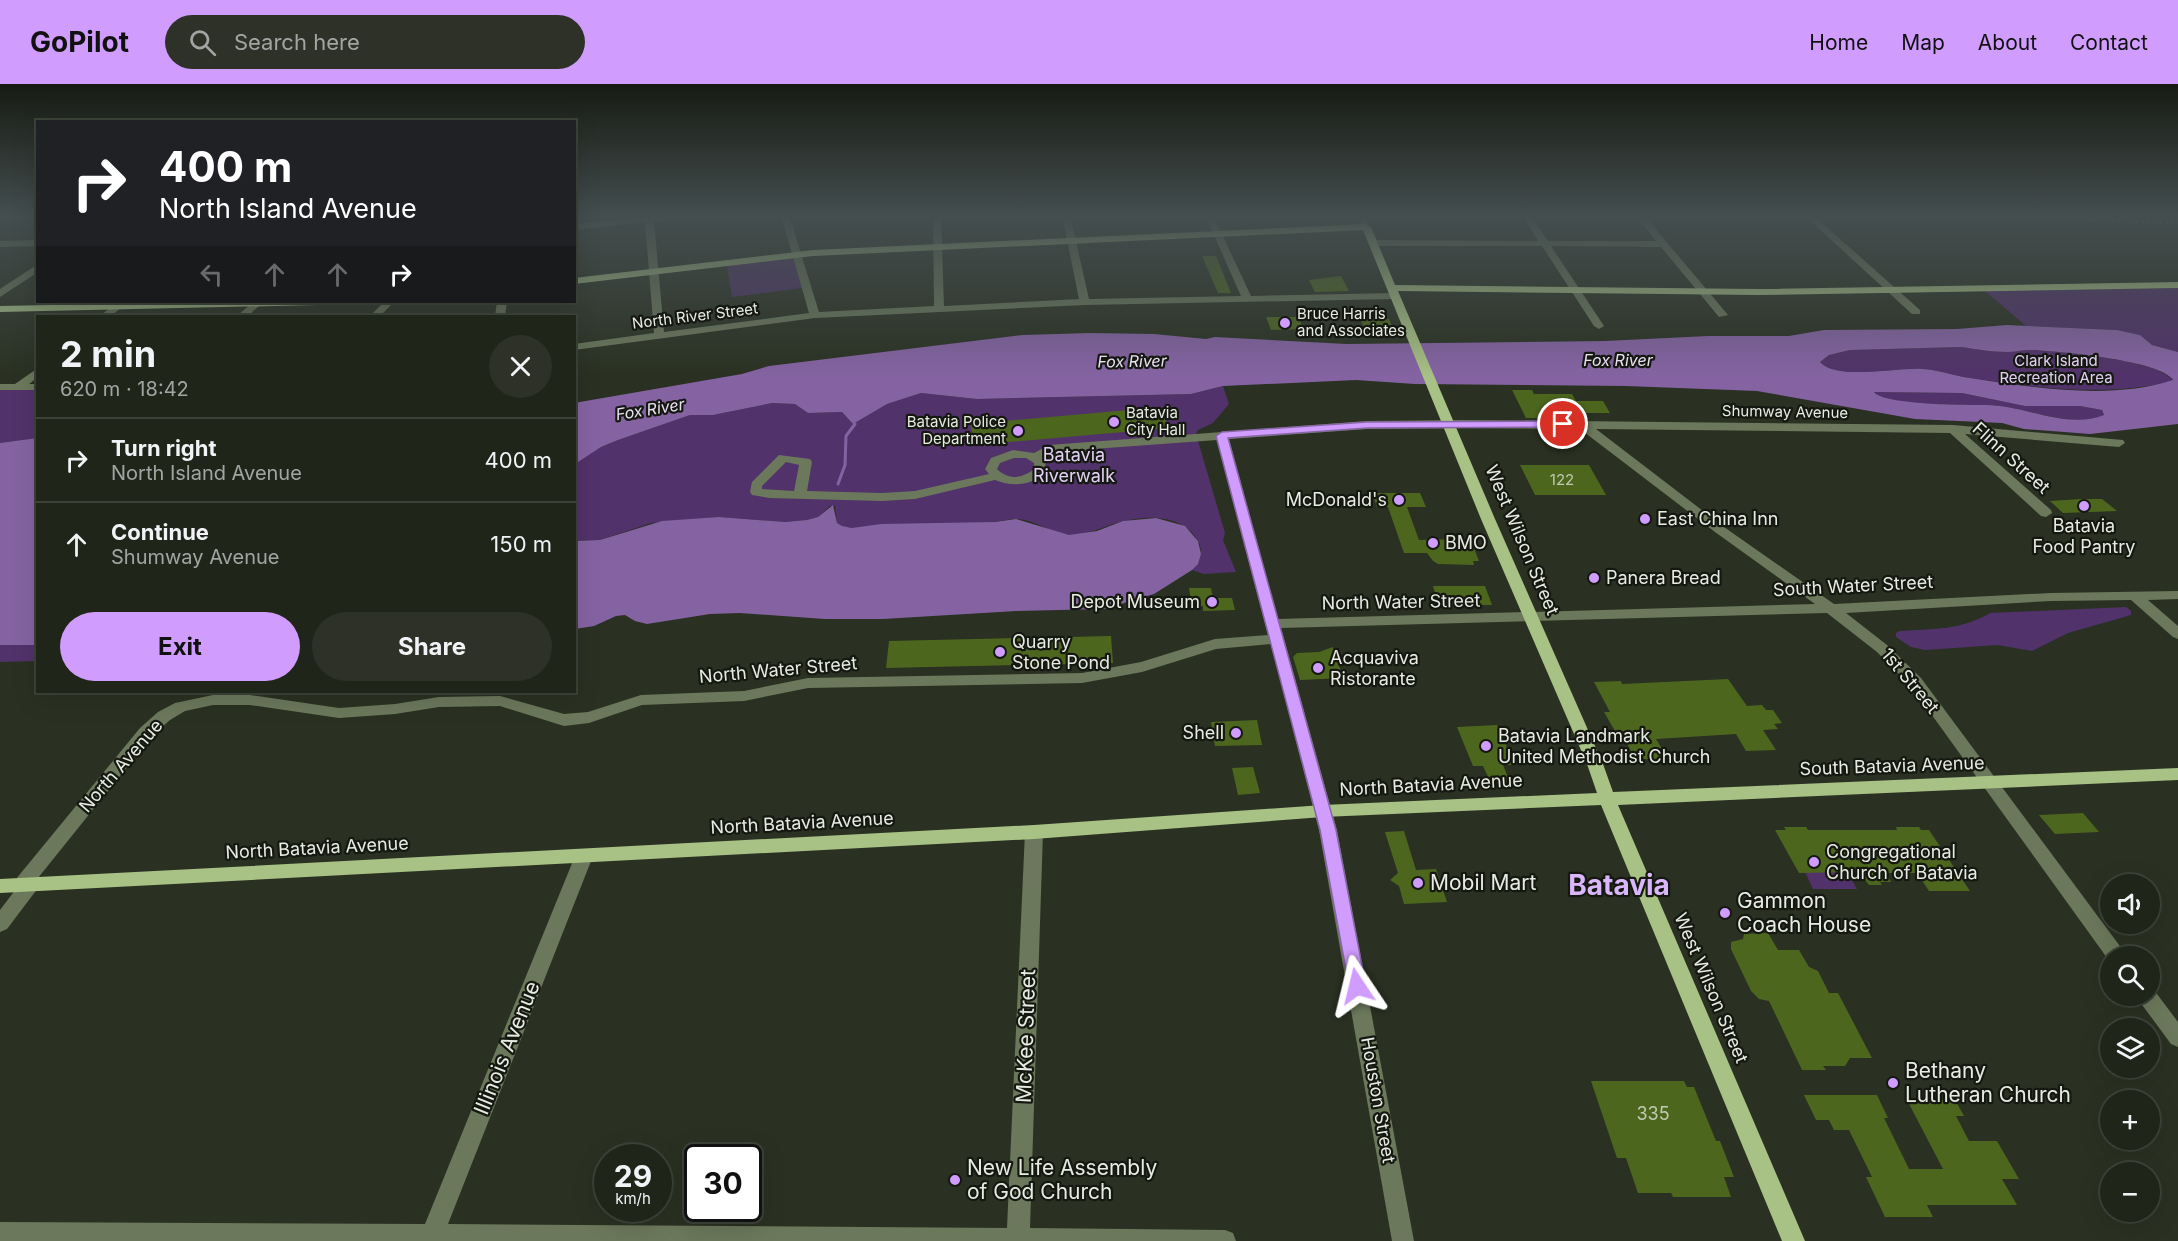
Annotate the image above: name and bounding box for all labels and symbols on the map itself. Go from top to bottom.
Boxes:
street label: North River Street [631,298,759,333]
place label: Bruce Harris and Associates [1297,304,1405,340]
marker: Bruce Harris and Associates [1278,316,1292,330]
water label: Fox River [1097,350,1168,372]
water label: Fox River [1583,350,1654,370]
park label: Clark Island Recreation Area [1999,351,2113,387]
water label: Fox River [614,394,687,424]
pin [1537,398,1588,449]
street label: Shumway Avenue [1722,401,1848,422]
place label: Batavia City Hall [1126,403,1185,439]
place label: Batavia Police Department [907,412,1006,448]
marker: Batavia City Hall [1107,415,1121,429]
street label: Flinn Street [1968,418,2054,498]
marker: Batavia Police Department [1011,424,1025,438]
park label: Batavia Riverwalk [1033,444,1115,486]
street label: West Wilson Street [1481,462,1564,618]
house number: 122 [1550,470,1574,489]
place label: McDonald's [1286,489,1387,510]
marker: McDonald's [1392,493,1406,507]
marker: Batavia Food Pantry [2077,499,2091,513]
place label: East China Inn [1657,508,1778,529]
marker: East China Inn [1638,512,1652,526]
place label: Batavia Food Pantry [2033,515,2135,557]
place label: BMO [1445,532,1487,553]
marker: BMO [1426,536,1440,550]
place label: Panera Bread [1606,567,1721,588]
marker: Panera Bread [1587,571,1601,585]
street label: South Water Street [1772,571,1934,600]
street label: North Water Street [1321,590,1481,613]
place label: Depot Museum [1070,591,1200,612]
marker: Depot Museum [1205,595,1219,609]
place label: Quarry Stone Pond [1012,631,1110,673]
street label: 1st Street [1877,644,1944,718]
marker: Quarry Stone Pond [993,645,1007,659]
place label: Acquaviva Ristorante [1330,647,1419,689]
street label: North Water Street [698,652,858,687]
marker: Acquaviva Ristorante [1311,661,1325,675]
street label: North Avenue [75,715,167,816]
place label: Shell [1183,722,1224,743]
place label: Batavia Landmark United Methodist Church [1498,725,1710,767]
marker: Shell [1229,726,1243,740]
marker: Batavia Landmark United Methodist Church [1479,739,1493,753]
street label: South Batavia Avenue [1799,752,1985,779]
street label: North Batavia Avenue [1339,769,1523,800]
street label: North Batavia Avenue [710,807,894,838]
street label: North Batavia Avenue [225,832,409,863]
place label: Congregational Church of Batavia [1826,841,1978,883]
marker: Congregational Church of Batavia [1807,855,1821,869]
district label: Batavia [1568,868,1670,902]
place label: Mobil Mart [1430,870,1536,895]
marker: Mobil Mart [1411,876,1425,890]
place label: Gammon Coach House [1737,888,1871,937]
marker: Gammon Coach House [1718,906,1732,920]
street label: West Wilson Street [1670,910,1753,1066]
position arrow [1325,954,1389,1018]
street label: McKee Street [1011,969,1040,1103]
street label: Illinois Avenue [468,977,545,1118]
street label: Houston Street [1357,1035,1400,1165]
place label: Bethany Lutheran Church [1905,1058,2071,1107]
marker: Bethany Lutheran Church [1886,1076,1900,1090]
house number: 335 [1636,1103,1670,1124]
speed limit sign: 30 [684,1144,762,1222]
place label: New Life Assembly of God Church [967,1155,1157,1204]
marker: New Life Assembly of God Church [948,1173,962,1187]

